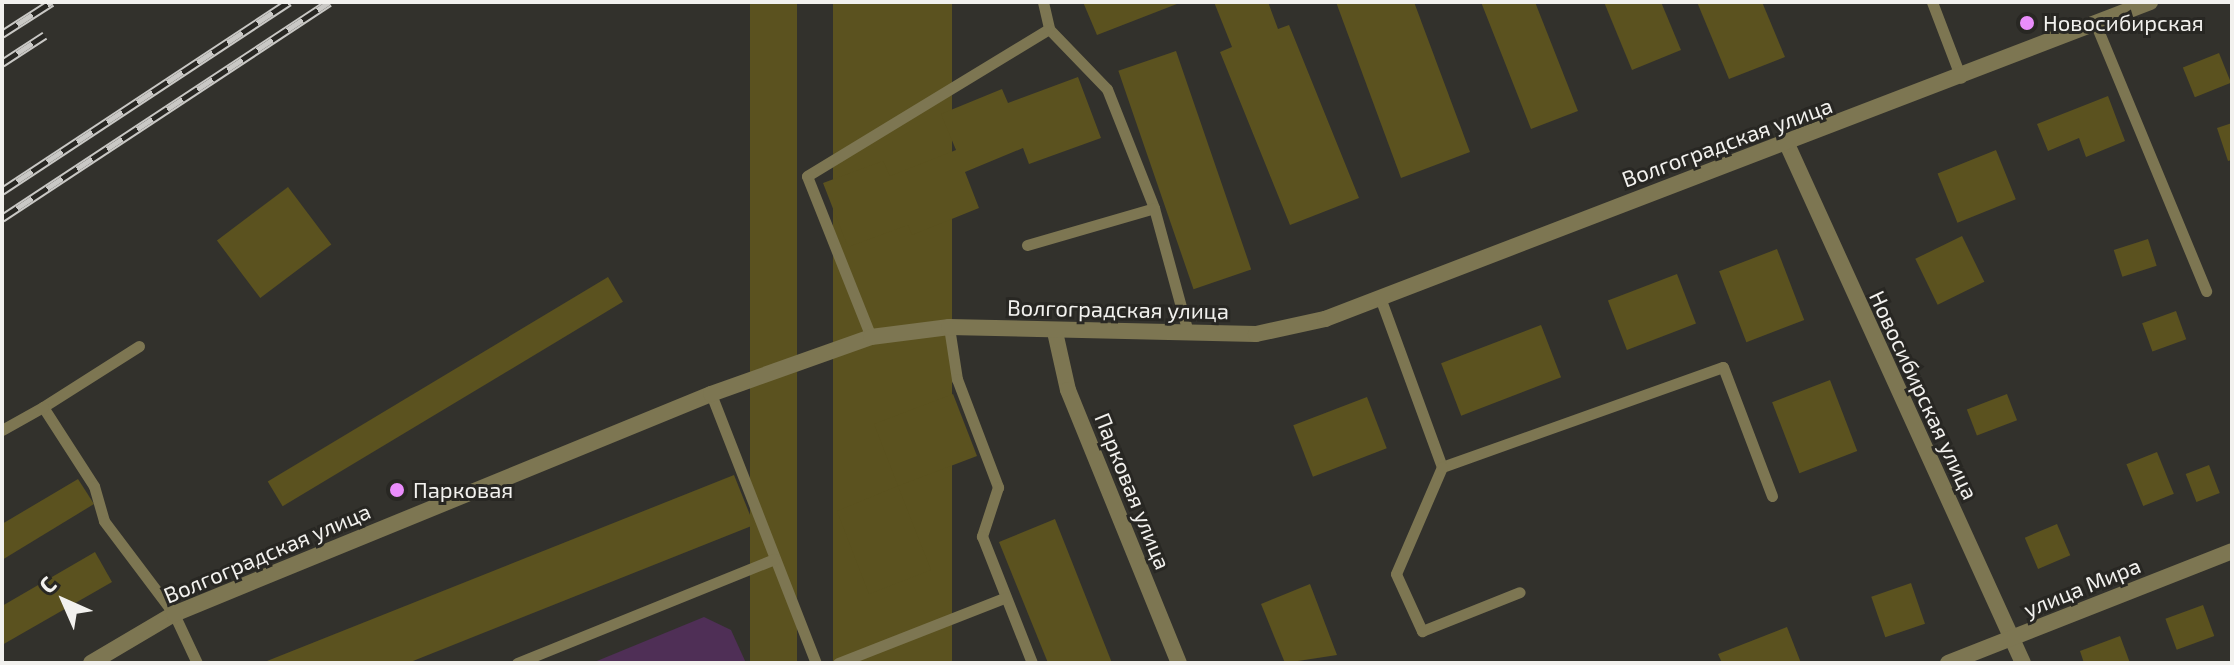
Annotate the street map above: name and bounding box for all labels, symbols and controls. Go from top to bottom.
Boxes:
place label: Новосибирская [2043,10,2204,36]
marker: Новосибирская [2018,14,2036,32]
street label: Волгоградская улица [1618,92,1836,192]
street label: Новосибирская улица [1864,286,1984,504]
street label: Волгоградская улица [1007,294,1229,324]
street label: Парковая улица [1090,409,1176,573]
place label: Парковая [413,477,513,503]
marker: Парковая [388,481,406,499]
street label: Волгоградская улица [160,497,374,609]
street label: улица Мира [2020,552,2144,622]
north arrow [24,561,104,641]
text: С [33,570,61,598]

